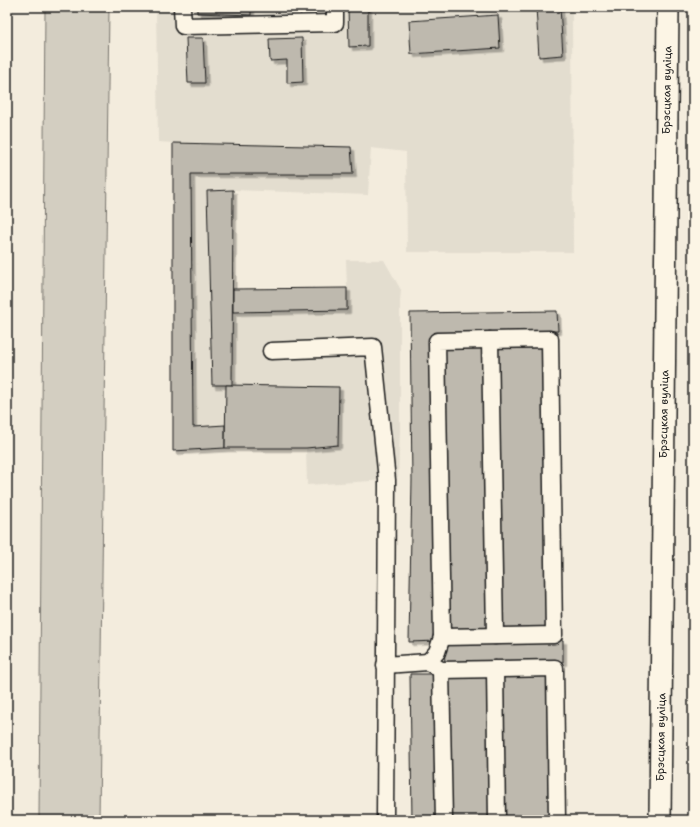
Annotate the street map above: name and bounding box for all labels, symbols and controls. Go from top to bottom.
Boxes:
street label: Брэсцкая вуліца [659,46,675,134]
street label: Брэсцкая вуліца [656,370,672,458]
street label: Брэсцкая вуліца [653,693,669,781]

